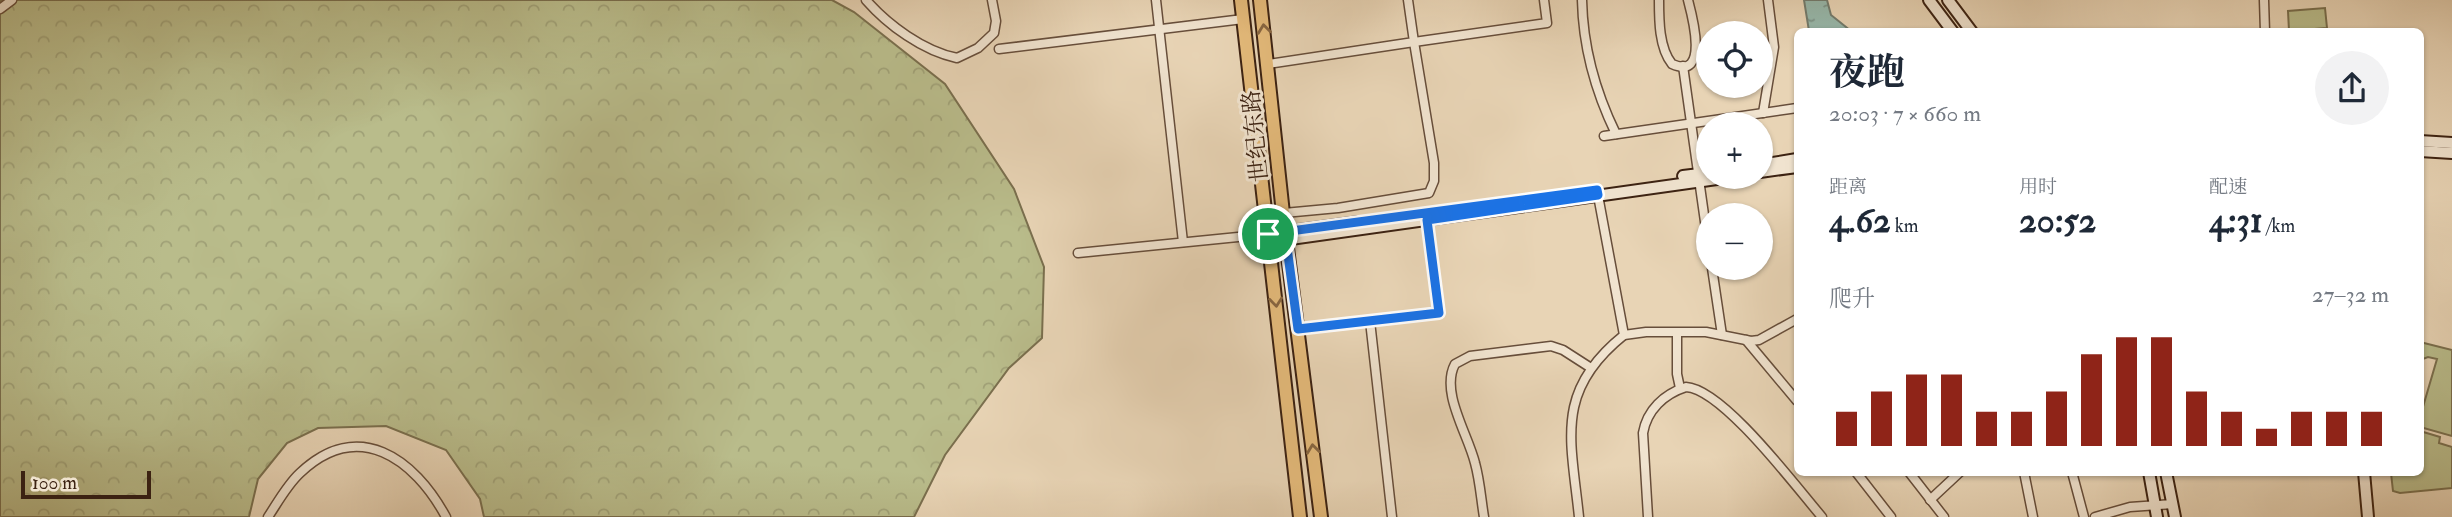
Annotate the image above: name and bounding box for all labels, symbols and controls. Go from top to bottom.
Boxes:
map controls [1696,21,1773,280]
button: locate [1696,21,1773,98]
one-way arrow [1256,23,1271,34]
text: 夜跑 [1829,49,1905,97]
button: share [2315,51,2389,125]
street label: 世纪东路 [1236,89,1275,183]
text: 20:03 · 7 × 660 m [1829,99,1981,128]
button: + [1696,112,1773,189]
text: 距离 [1829,175,1867,199]
text: 用时 [2019,175,2057,199]
text: 配速 [2209,175,2247,199]
text: 4.62 [1829,199,1891,243]
text: 20:52 [2019,199,2096,243]
text: 4:31 [2209,199,2262,243]
button: − [1696,203,1773,280]
pin [1238,204,1298,264]
text: km [1891,214,1919,238]
text: /km [2262,214,2295,238]
icon: arrive [1249,215,1287,253]
text: 27–32 m [2312,280,2389,309]
text: 爬升 [1829,284,1875,313]
one-way arrow [1268,296,1283,307]
one-way arrow [1305,443,1320,455]
scale bar [21,468,150,500]
text: 100 m [32,471,77,495]

